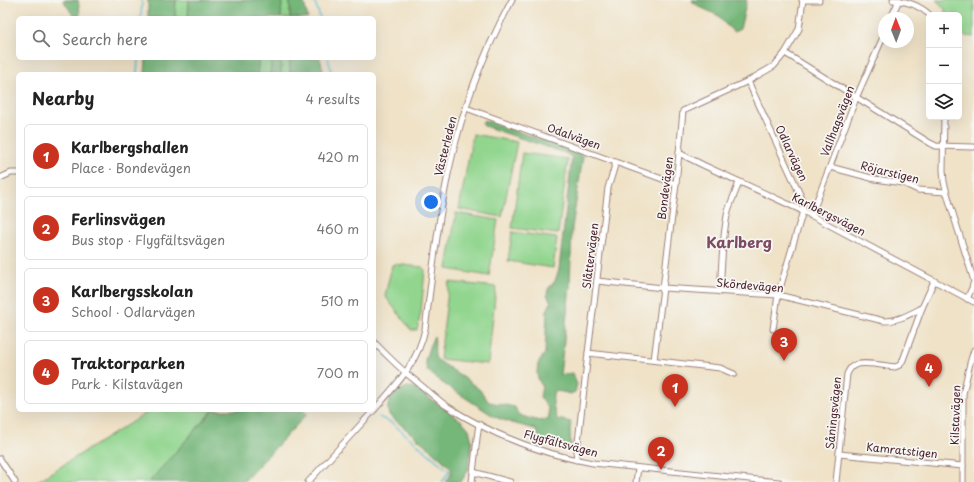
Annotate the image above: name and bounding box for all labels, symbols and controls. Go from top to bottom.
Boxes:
north arrow [878,12,914,48]
map controls [926,12,962,120]
button: + [926,12,962,48]
search box [16,16,376,60]
icon: search [30,27,52,49]
text: Search here [62,27,148,50]
button: − [926,48,962,84]
street label: Vallhagsvägen [816,83,858,159]
button: layers [926,84,962,120]
text: Nearby [32,85,94,111]
text: 4 results [306,89,360,108]
street label: Västerleden [429,114,461,178]
street label: Odalvägen [545,118,603,154]
street label: Odlarvägen [771,122,813,184]
text: Karlbergshallen [71,135,189,158]
text: 1 [43,147,49,166]
text: 420 m [317,147,359,166]
street label: Bondevägen [653,156,677,220]
street label: Röjarstigen [859,157,921,187]
text: Place · Bondevägen [71,158,191,177]
street label: Karlbergsvägen [789,188,869,240]
your location [421,192,441,212]
text: Ferlinsvägen [71,207,166,230]
text: 2 [41,219,51,238]
text: 460 m [316,219,359,238]
street label: Slåttervägen [578,222,602,290]
text: Bus stop · Flygfältsvägen [71,230,225,249]
district label: Karlberg [706,230,772,253]
street label: Skördevägen [715,274,785,296]
text: Karlbergsskolan [71,279,193,302]
text: 3 [42,291,50,310]
text: 510 m [320,291,359,310]
text: School · Odlarvägen [71,302,195,321]
pin: 3 [771,328,797,361]
text: Traktorparken [71,351,185,374]
pin: 4 [916,354,942,387]
text: 4 [42,363,50,382]
text: 700 m [317,363,359,382]
text: Park · Kilstavägen [71,374,183,393]
pin: 1 [662,374,688,407]
street label: Såningsvägen [821,376,845,450]
street label: Kilstavägen [945,385,965,445]
street label: Flygfältsvägen [522,425,600,461]
pin: 2 [648,437,674,470]
street label: Kamratstigen [866,438,938,462]

